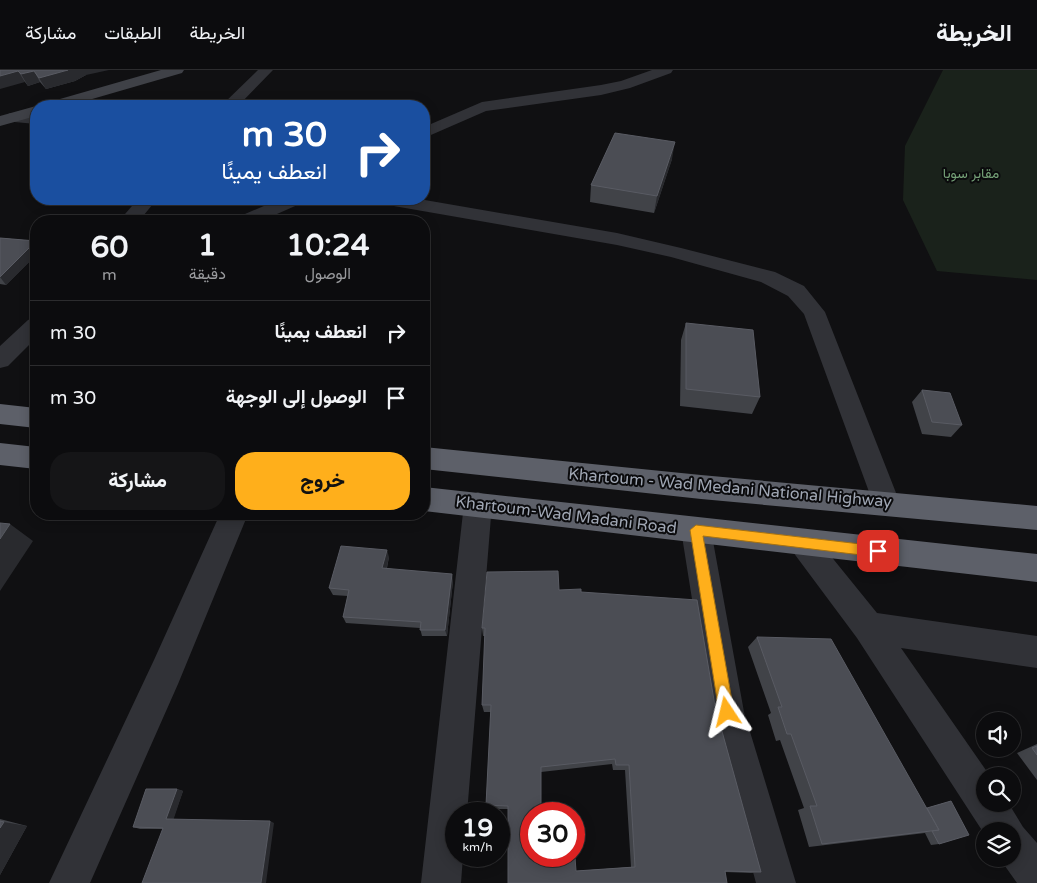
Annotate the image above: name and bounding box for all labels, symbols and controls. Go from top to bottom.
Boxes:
text: الخريطة [936,19,1012,48]
text: مشاركة [25,22,76,44]
text: الطبقات [104,22,161,44]
text: الخريطة [189,22,245,44]
text: 30 m [242,114,327,156]
icon: right [345,120,410,185]
text: انعطف يمينًا [221,159,327,185]
park label: مقابر سوبا [943,165,999,182]
text: 1 [198,227,217,264]
text: 10:24 [286,227,369,264]
text: 60 [91,229,128,266]
text: دقيقة [189,264,226,284]
text: الوصول [305,264,351,284]
text: m [102,265,117,285]
icon: right [382,319,410,347]
text: انعطف يمينًا [274,321,367,343]
text: 30 m [50,322,96,344]
icon: arrive [382,384,410,412]
text: الوصول إلى الوجهة [226,386,367,408]
text: 30 m [50,387,96,409]
button: مشاركة [50,452,225,510]
button: خروج [235,452,410,510]
street label: Khartoum - Wad Medani National Highway [567,464,893,512]
street label: Khartoum-Wad Madani Road [454,492,678,538]
pin [857,530,899,572]
icon: arrive [864,537,892,565]
position arrow [700,685,752,737]
map controls [976,712,1021,867]
button: sound [976,712,1021,757]
button: search [976,767,1021,812]
speed limit sign: 30 [520,802,585,867]
text: 19 [462,813,493,843]
button: layers [976,822,1021,867]
text: km/h [462,840,493,854]

